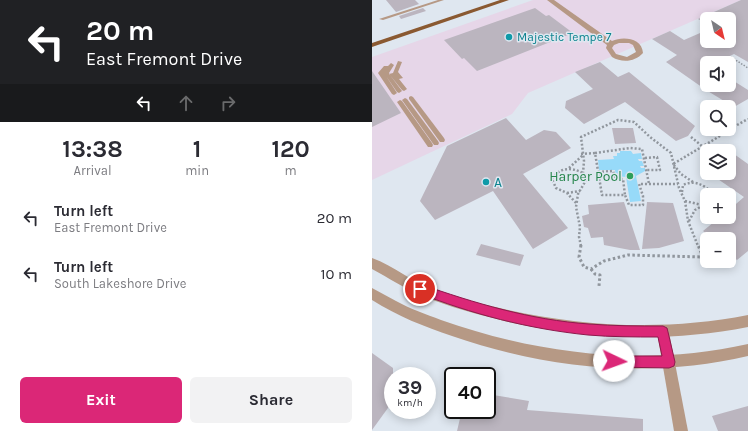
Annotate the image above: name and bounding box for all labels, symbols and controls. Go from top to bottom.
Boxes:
north arrow [700,12,736,48]
map controls [700,12,736,268]
text: 20 m [86,14,154,47]
icon: left [20,16,72,68]
place label: Majestic Tempe 7 [517,30,612,44]
marker: Majestic Tempe 7 [504,32,514,42]
text: East Fremont Drive [86,48,242,70]
button: sound [700,56,736,92]
icon: left [133,92,155,114]
icon: ahead [175,92,197,114]
icon: right [217,92,239,114]
button: search [700,100,736,136]
text: 13:38 [62,135,123,163]
text: 1 [193,135,201,163]
text: 120 [271,135,310,163]
button: layers [700,144,736,180]
text: Arrival [74,163,112,178]
text: min [185,163,209,178]
text: m [284,163,297,178]
place label: Harper Pool [549,168,622,185]
marker: Harper Pool [625,171,635,181]
place label: A [494,174,502,191]
marker: A [481,177,491,187]
button: + [700,188,736,224]
text: Turn left [54,202,113,220]
icon: left [20,207,42,229]
text: 20 m [317,209,352,227]
text: East Fremont Drive [54,220,167,235]
button: − [700,232,736,268]
text: Turn left [54,258,113,276]
icon: left [20,263,42,285]
text: 10 m [321,265,352,283]
pin [403,272,437,306]
text: South Lakeshore Drive [54,276,187,291]
icon: arrive [409,278,431,300]
position arrow [593,340,635,382]
speed limit sign: 40 [444,367,496,419]
text: 39 [398,376,422,399]
button: Exit [20,377,182,423]
button: Share [190,377,352,423]
text: km/h [397,397,423,409]

